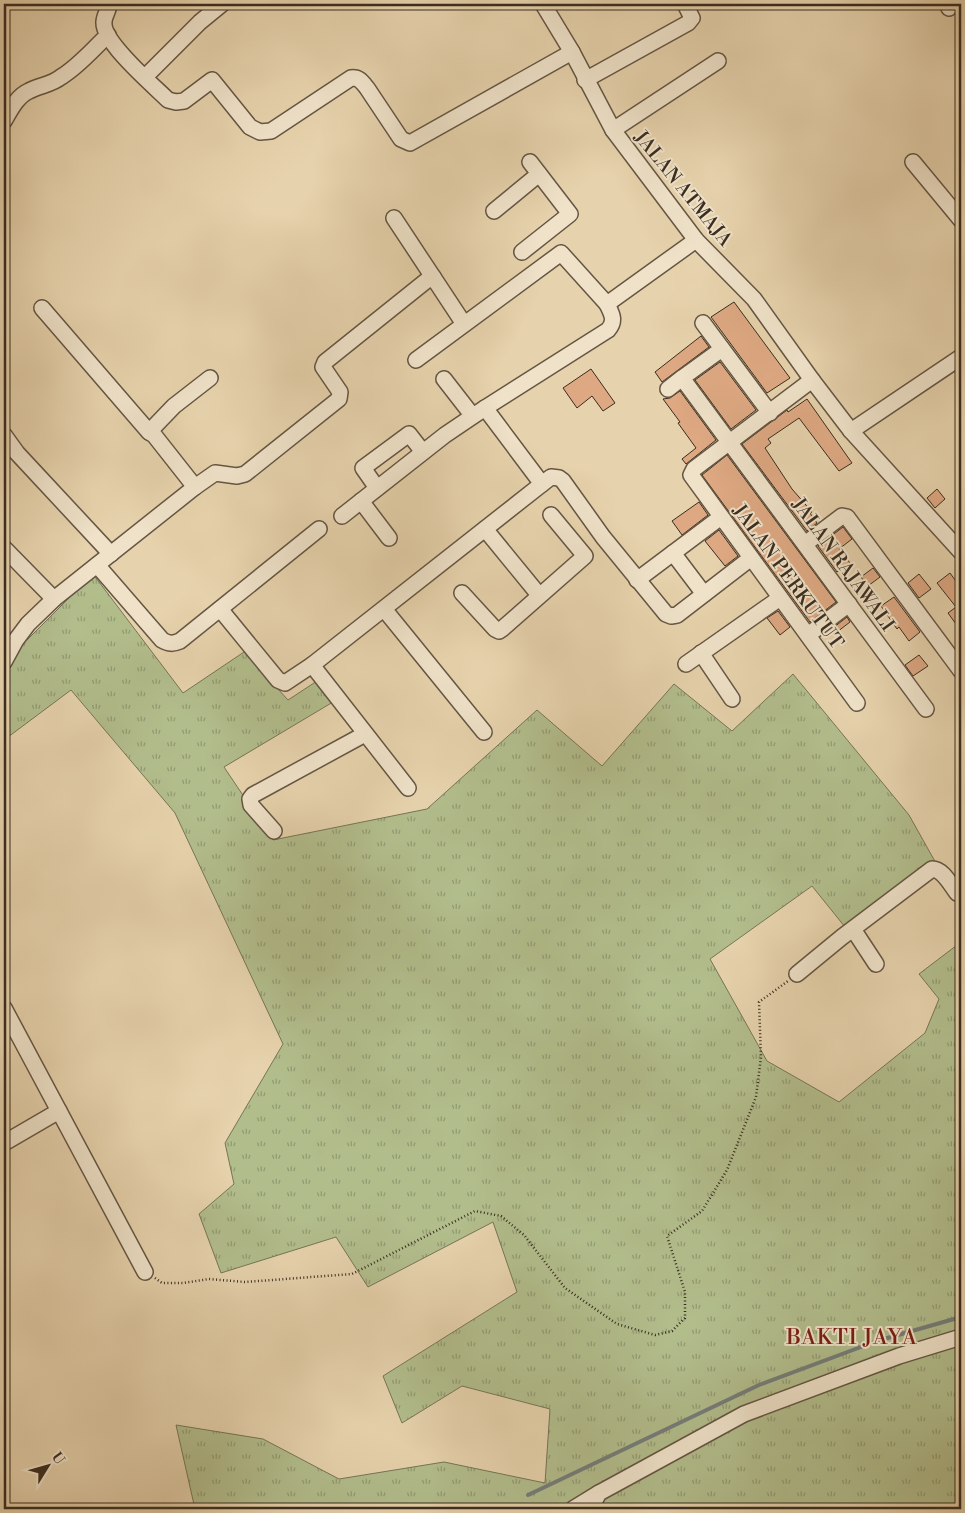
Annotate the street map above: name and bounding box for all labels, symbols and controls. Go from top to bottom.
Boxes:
street label: JALAN ATMAJA [629,125,738,252]
street label: JALAN RAJAWALI [786,492,900,636]
street label: JALAN PERKUTUT [727,499,849,654]
district label: BAKTI JAYA [785,1325,918,1351]
north arrow [22,1440,72,1490]
text: U [47,1449,68,1469]

